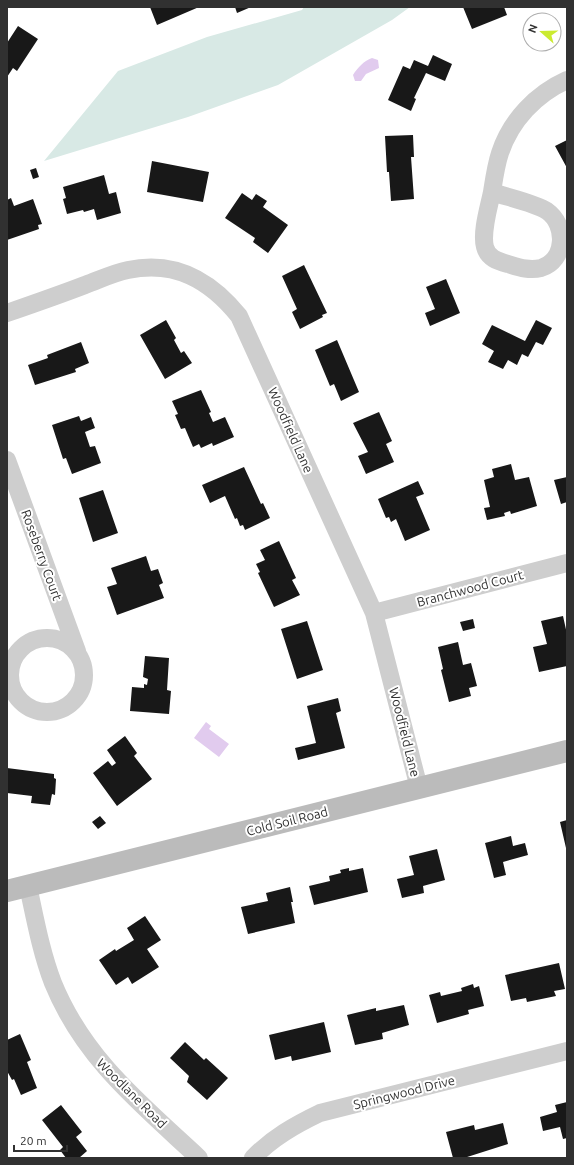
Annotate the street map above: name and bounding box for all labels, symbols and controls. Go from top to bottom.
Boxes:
north arrow [522,12,562,52]
text: N [526,23,540,34]
street label: Woodfield Lane [266,385,316,475]
street label: Roseberry Court [19,508,65,602]
street label: Branchwood Court [415,567,525,609]
street label: Woodfield Lane [387,686,423,778]
street label: Cold Soil Road [245,804,329,838]
street label: Woodlane Road [94,1055,170,1131]
street label: Springwood Drive [352,1073,456,1111]
scale bar [14,1127,67,1153]
text: 20 m [20,1134,47,1147]

